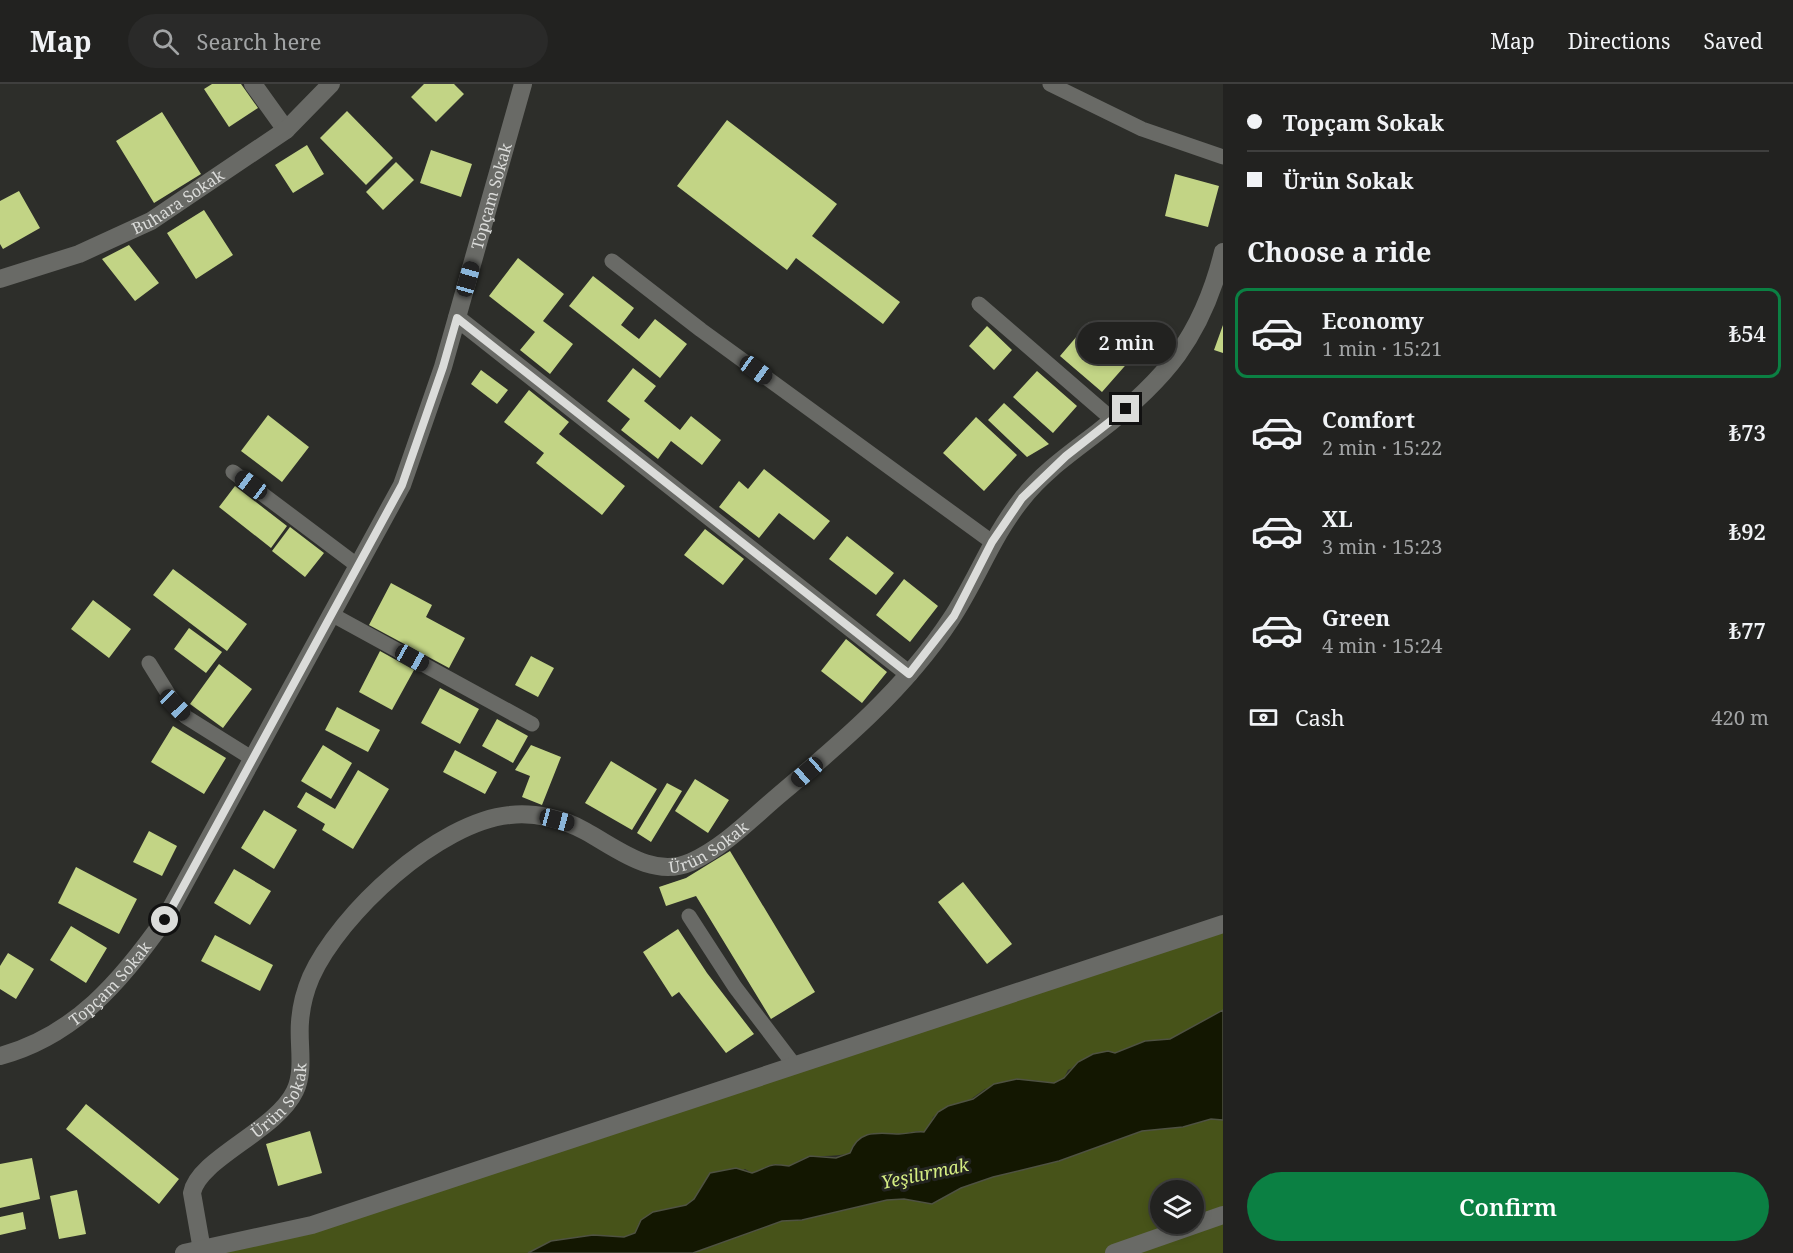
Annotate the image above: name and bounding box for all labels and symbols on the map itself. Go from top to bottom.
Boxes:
street label: Topçam Sokak [466,140,517,252]
street label: Buhara Sokak [128,164,229,239]
car [454,259,482,299]
callout: 2 min [1076,322,1176,364]
car [736,352,776,388]
route end [1112,395,1139,422]
car [231,467,271,503]
car [392,641,432,675]
car [156,686,194,724]
car [788,753,826,791]
car [537,807,577,833]
street label: Ürün Sokak [667,816,753,878]
route start [151,906,178,933]
street label: Topçam Sokak [64,936,156,1031]
street label: Ürün Sokak [246,1062,312,1143]
water label: Yeşilırmak [879,1152,971,1194]

